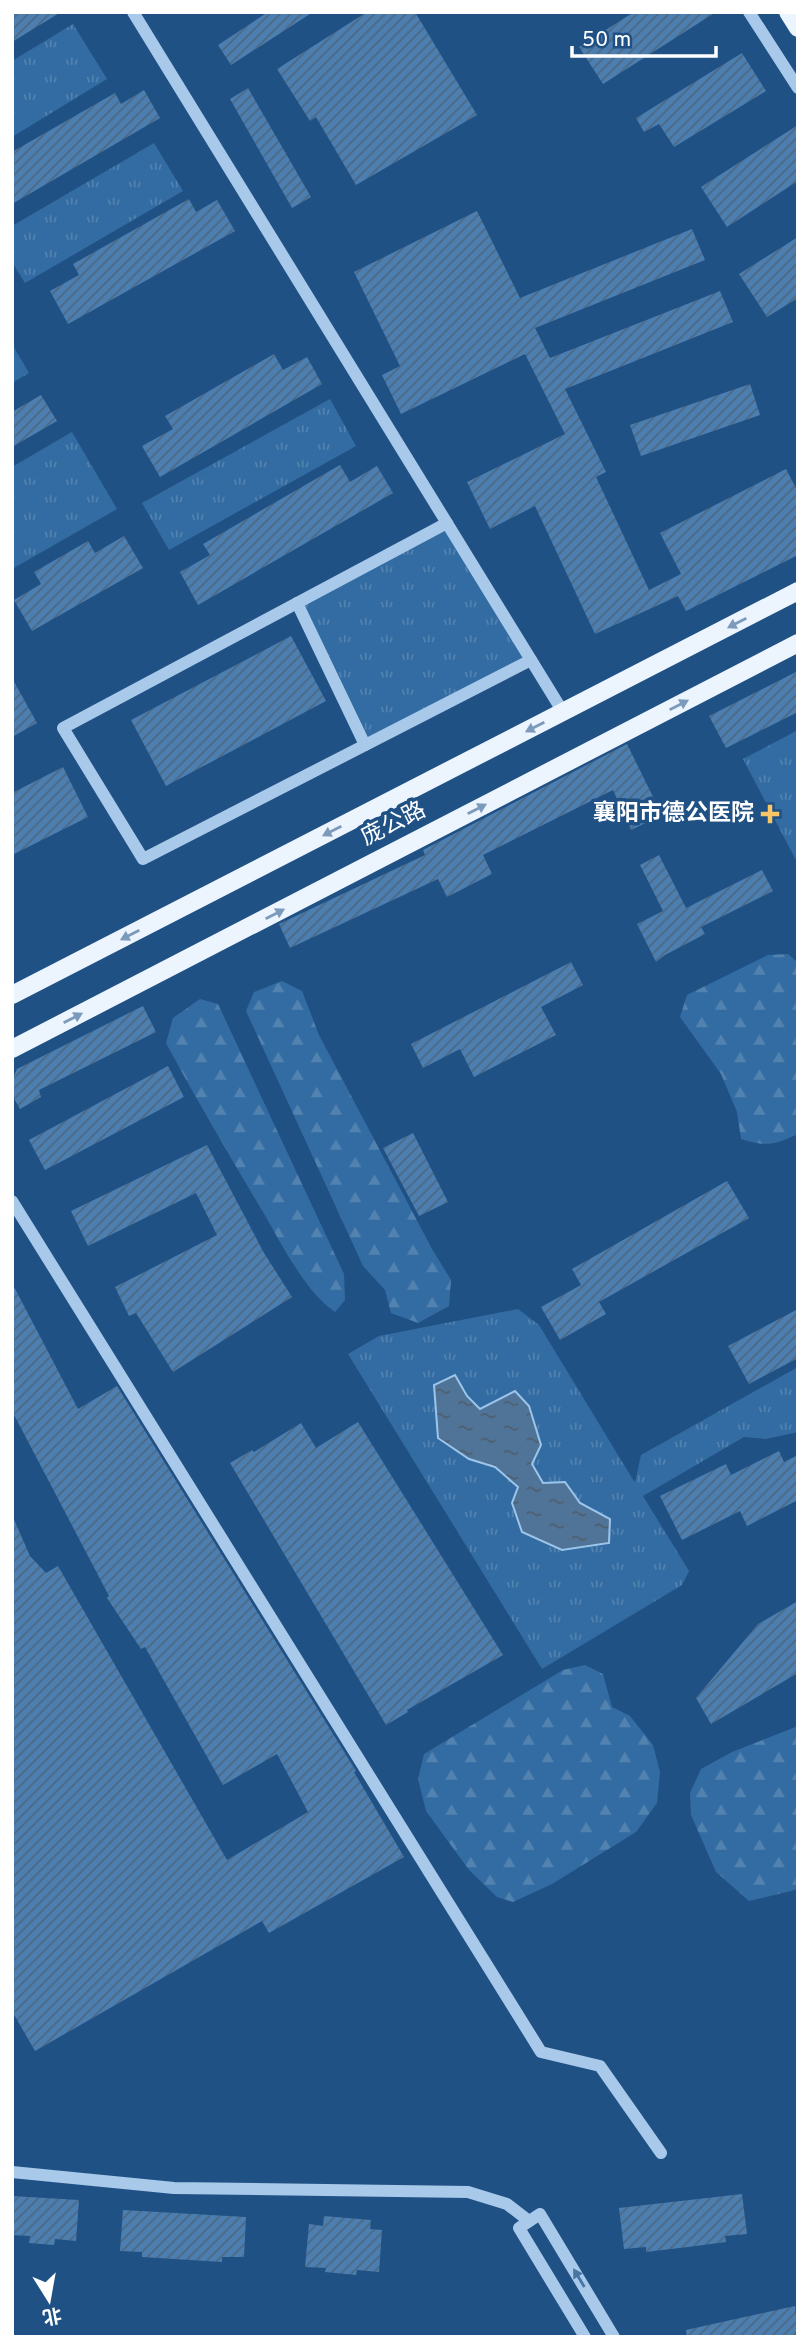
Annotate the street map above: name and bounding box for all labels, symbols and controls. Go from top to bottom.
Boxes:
scale bar [572,14,716,58]
text: 50 m [582,27,631,54]
one-way arrow [727,617,747,628]
one-way arrow [669,699,689,710]
one-way arrow [525,721,545,732]
street label: 庞公路 [357,796,431,854]
place label: 襄阳市德公医院 [593,799,754,829]
one-way arrow [467,804,487,815]
marker: 襄阳市德公医院 [760,804,780,824]
one-way arrow [322,824,342,836]
one-way arrow [265,908,285,919]
one-way arrow [120,929,140,940]
one-way arrow [63,1012,83,1023]
north arrow [14,2265,84,2335]
one-way arrow [573,2269,585,2288]
text: 北 [40,2301,63,2328]

